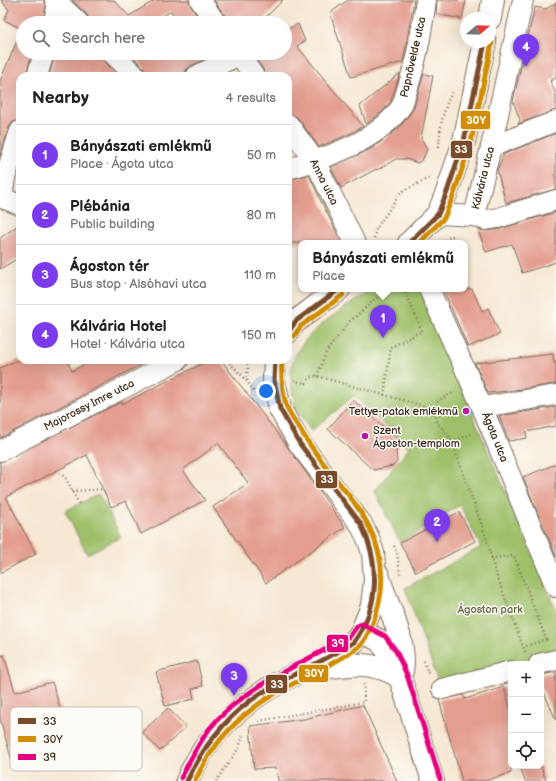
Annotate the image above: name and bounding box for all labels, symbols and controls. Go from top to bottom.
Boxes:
north arrow [460,12,496,48]
street label: Papnövelde utca [397,15,429,99]
search box [16,16,292,60]
icon: search [30,27,52,49]
text: Search here [62,29,145,48]
pin: 4 [513,34,539,67]
text: Nearby [32,88,89,108]
text: 4 results [226,90,276,106]
line badge: 30Y [460,110,491,130]
text: 30Y [466,114,486,127]
text: Bányászati emlékmű [70,137,212,156]
line badge: 33 [450,140,473,159]
text: 33 [455,143,468,156]
street label: Kálvária utca [469,145,497,211]
text: 1 [42,147,48,163]
text: 50 m [247,147,276,163]
text: Place · Ágota utca [70,156,174,172]
street label: Anna utca [307,157,341,207]
text: Plébánia [70,197,130,216]
text: 2 [41,207,49,223]
text: 80 m [247,207,276,223]
text: Public building [70,216,155,232]
popup [298,240,468,292]
text: Bányászati emlékmű [312,249,454,268]
text: Ágoston tér [70,257,149,276]
text: 3 [41,267,49,283]
text: 110 m [244,267,276,283]
text: Place [312,268,345,284]
text: Bus stop · Alsóhavi utca [70,276,207,292]
pin: 1 [370,305,396,338]
text: Kálvária Hotel [70,317,167,336]
text: 4 [41,327,49,343]
text: 150 m [242,327,276,343]
text: Hotel · Kálvária utca [70,336,185,352]
street label: Majorossy Imre utca [42,377,136,433]
your location [256,381,276,401]
place label: Tettye-patak emlékmű [349,405,458,418]
marker: Tettye-patak emlékmű [461,406,471,416]
street label: Ágota utca [479,410,512,464]
place label: Szent Ágoston-templom [373,424,460,450]
marker: Szent Ágoston-templom [360,431,370,441]
line badge: 33 [315,470,338,489]
text: 33 [321,473,334,486]
pin: 2 [424,509,450,542]
park label: Ágoston park [457,602,523,616]
line badge: 39 [326,634,349,653]
text: 39 [332,637,344,650]
map controls [508,661,544,769]
button: + [508,661,544,697]
pin: 3 [221,663,247,696]
line badge: 30Y [298,664,329,683]
text: 30Y [304,667,324,680]
line badge: 33 [265,674,288,694]
text: 33 [271,678,284,691]
button: − [508,697,544,733]
legend [10,707,142,771]
text: 33 [43,715,57,728]
text: 30Y [43,733,63,746]
button: locate [508,733,544,769]
text: 39 [43,751,56,764]

